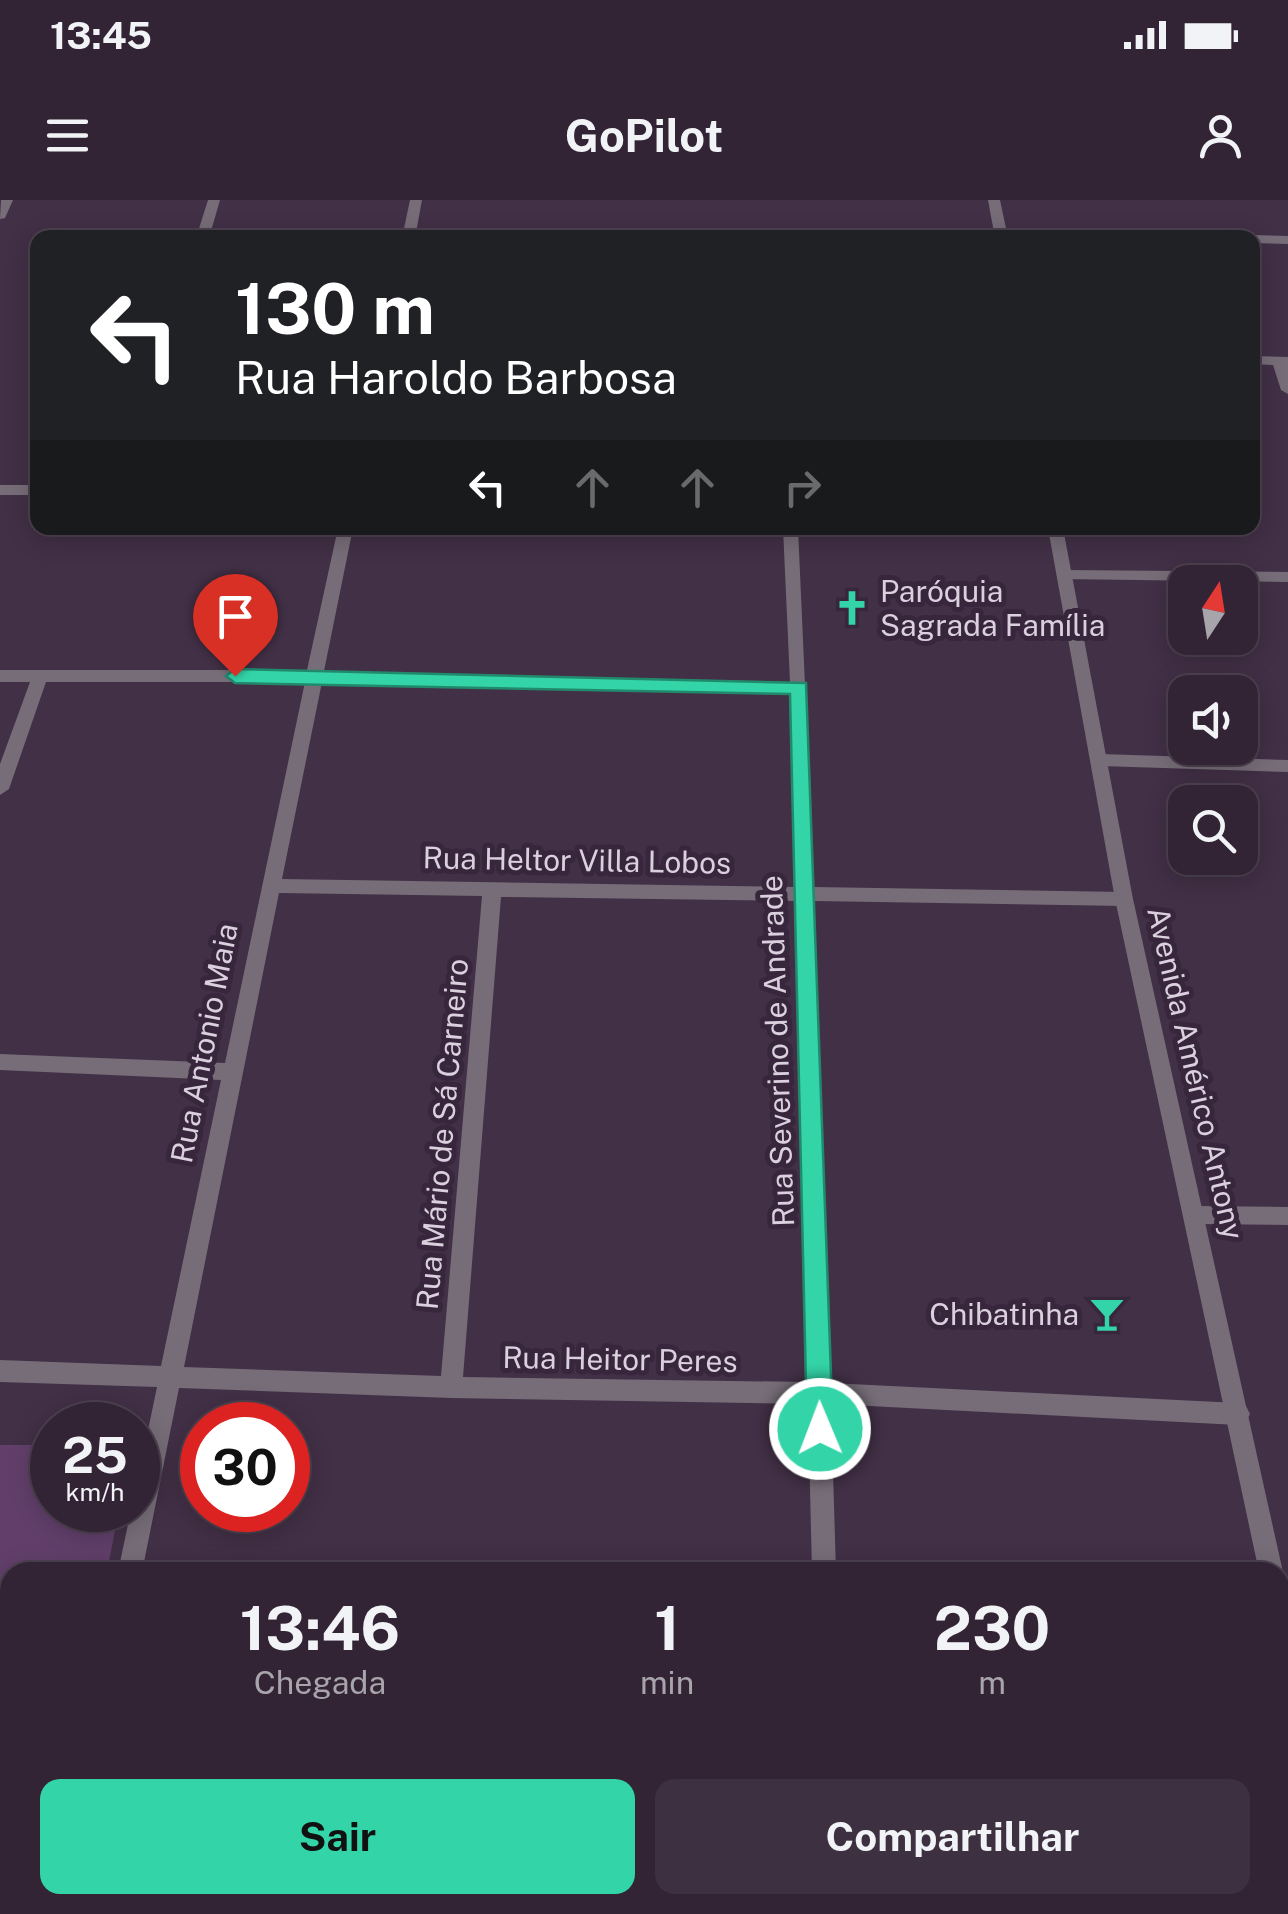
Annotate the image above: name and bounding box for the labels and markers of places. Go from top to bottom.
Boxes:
place label: Paróquia Sagrada Família [880,573,1105,643]
pin [193,574,278,677]
church icon: Paróquia Sagrada Família [833,589,871,627]
bar icon: Chibatinha [1088,1295,1126,1333]
place label: Chibatinha [929,1296,1079,1332]

